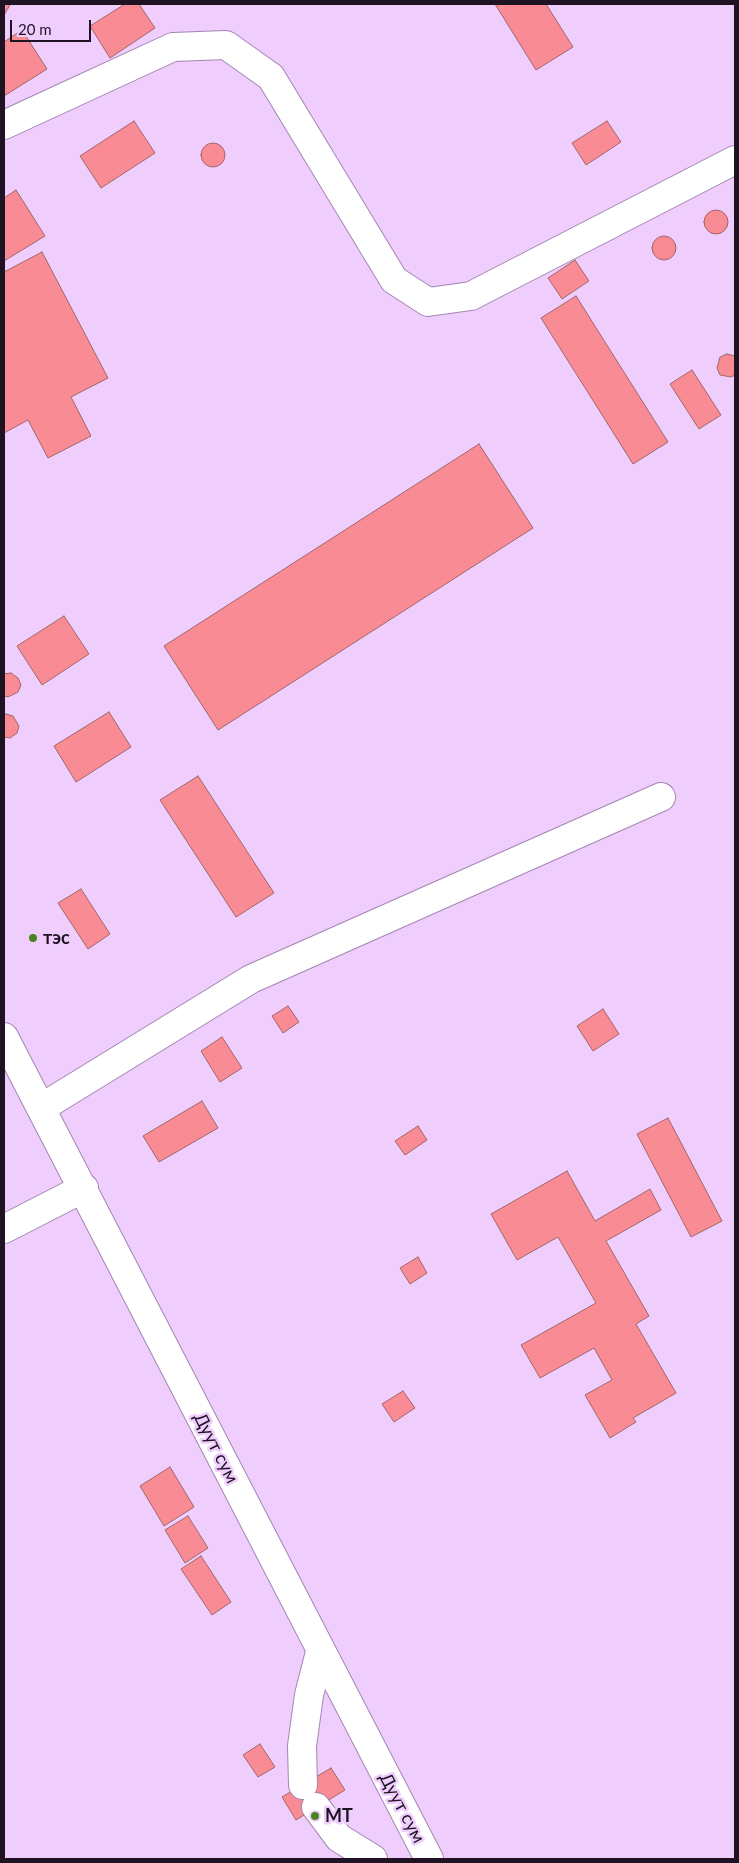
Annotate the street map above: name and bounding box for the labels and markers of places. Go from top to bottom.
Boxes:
place label: тэс [43,927,70,949]
marker: тэс [27,932,39,944]
place label: MT [325,1805,353,1827]
marker: MT [309,1810,321,1822]

